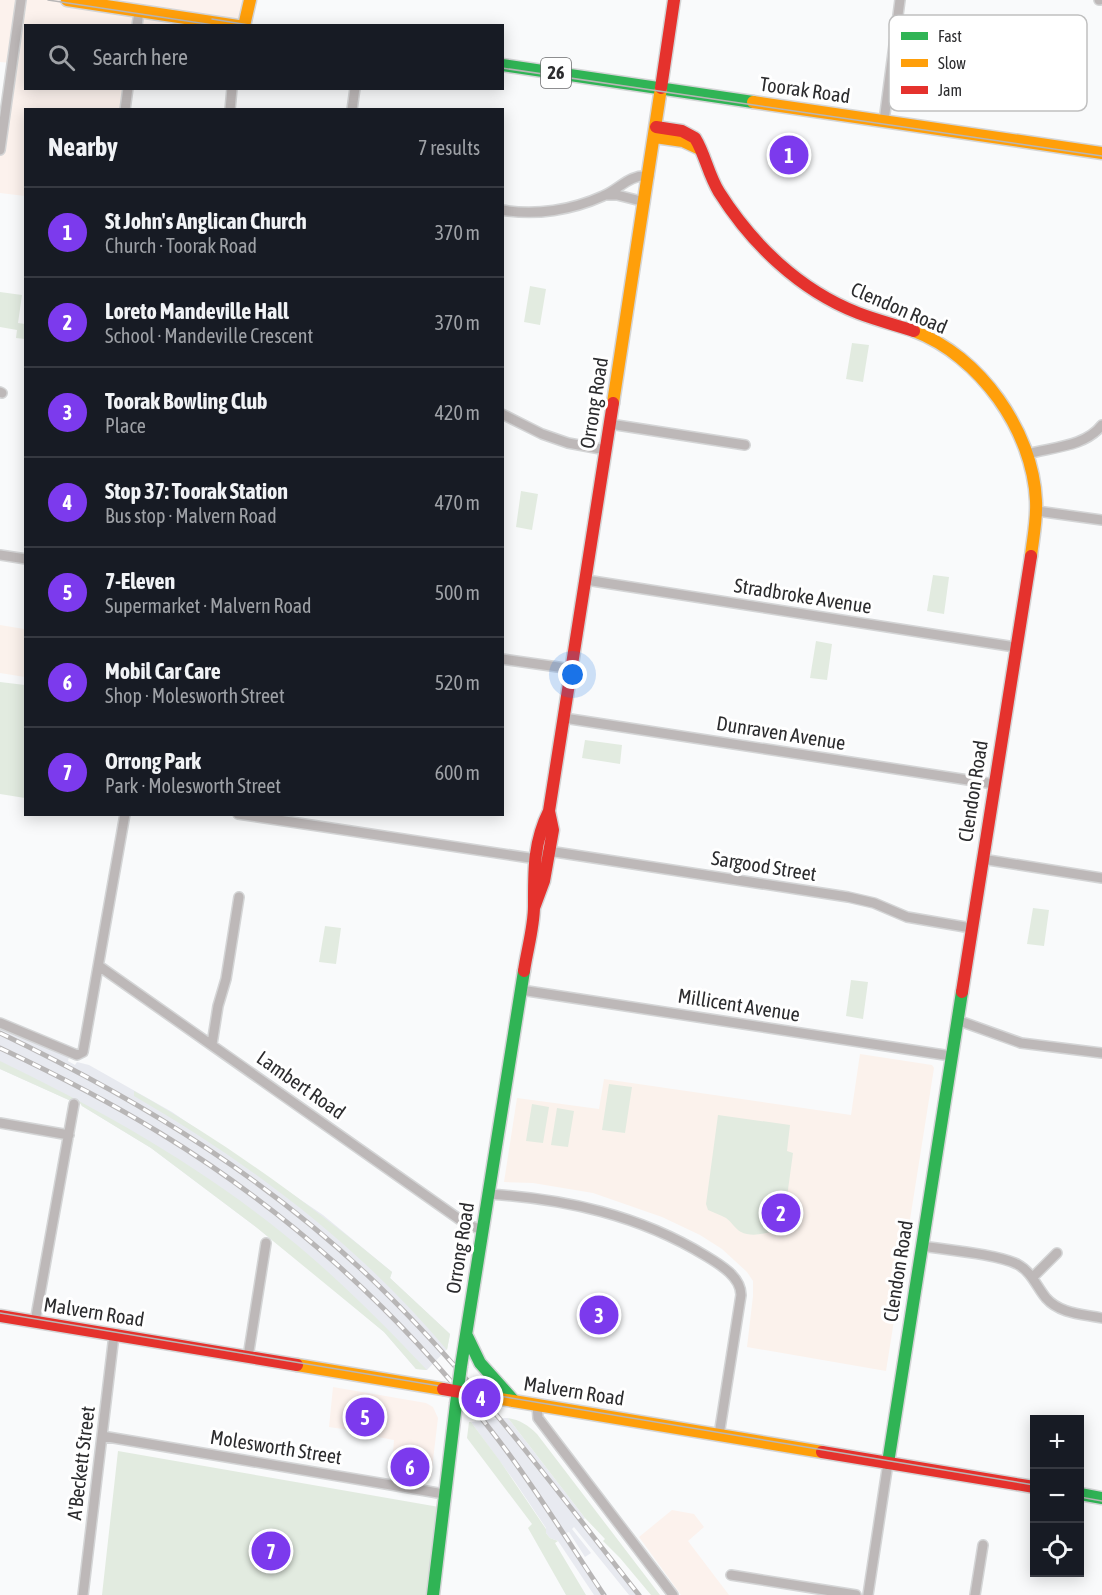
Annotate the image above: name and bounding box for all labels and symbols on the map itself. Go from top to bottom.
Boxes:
legend [889,15,1087,111]
text: Fast [938,27,962,45]
text: Slow [938,54,966,72]
road number: 26 [541,58,571,88]
street label: Toorak Road [758,72,852,107]
text: Jam [938,81,962,99]
pin: 1 [770,132,808,178]
street label: Clendon Road [848,277,951,338]
street label: Orrong Road [575,356,612,450]
street label: Stradbroke Avenue [733,573,873,618]
your location [558,660,587,689]
street label: Dunraven Avenue [715,711,847,754]
street label: Clendon Road [953,739,992,843]
street label: Sargood Street [710,846,819,885]
street label: Millicent Avenue [676,984,802,1026]
street label: Lambert Road [253,1046,350,1123]
pin: 2 [762,1190,800,1236]
street label: Orrong Road [441,1201,478,1295]
street label: Clendon Road [878,1219,917,1323]
street label: Malvern Road [42,1292,146,1331]
pin: 3 [580,1292,618,1338]
street label: Malvern Road [522,1371,626,1410]
pin: 4 [462,1376,500,1420]
pin: 5 [346,1394,385,1440]
street label: A'Beckett Street [62,1404,99,1521]
street label: Molesworth Street [209,1425,344,1468]
pin: 6 [390,1444,430,1490]
pin: 7 [252,1528,290,1574]

